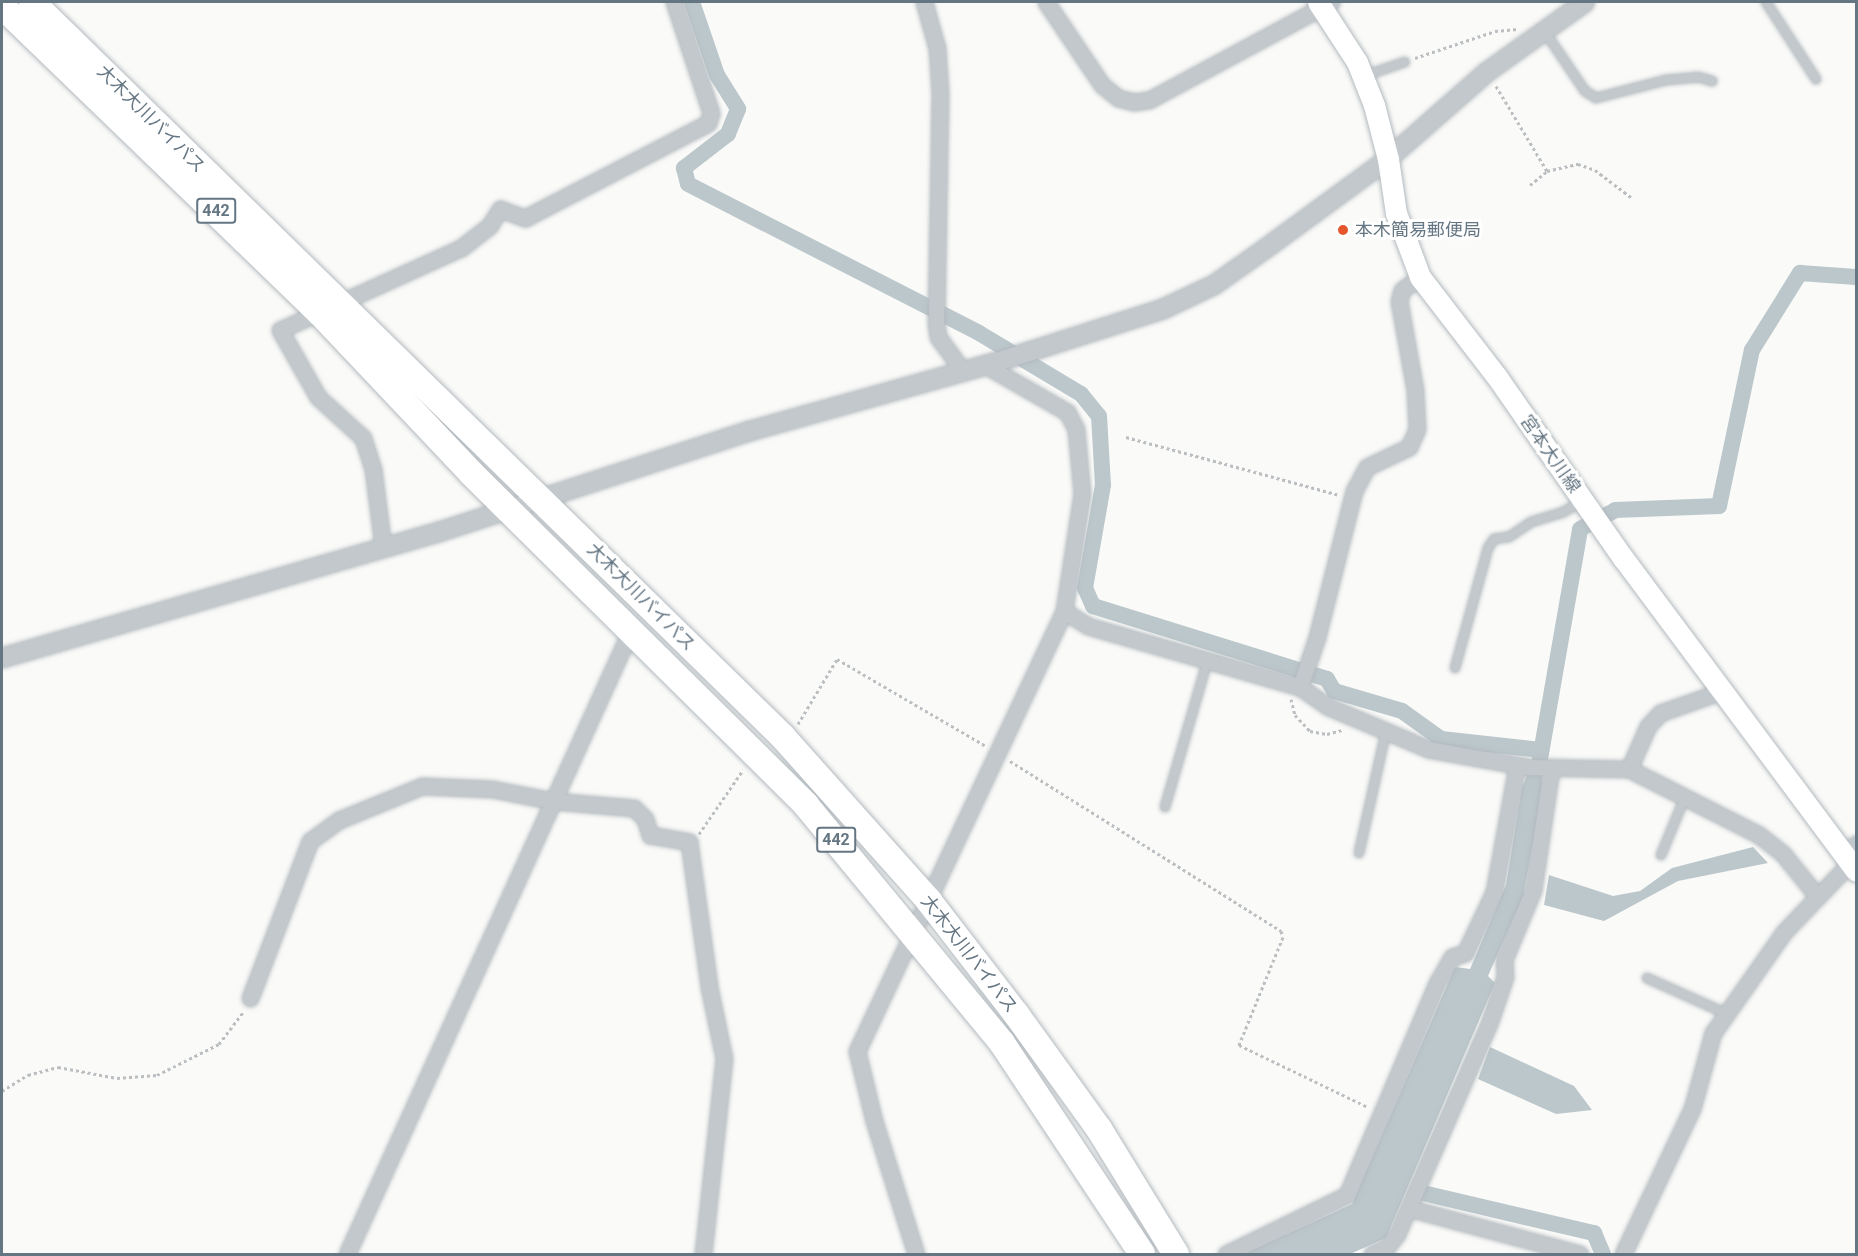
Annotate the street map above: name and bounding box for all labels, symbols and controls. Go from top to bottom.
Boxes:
street label: 大木大川バイパス [92,60,210,178]
road number: 442 [195,198,237,224]
place label: 本木簡易郵便局 [1355,219,1481,241]
marker: 本木簡易郵便局 [1336,223,1350,237]
street label: 宮本大川線 [1515,411,1585,497]
street label: 大木大川バイパス [582,538,700,656]
road number: 442 [815,827,857,853]
street label: 大木大川バイパス [916,891,1022,1017]

